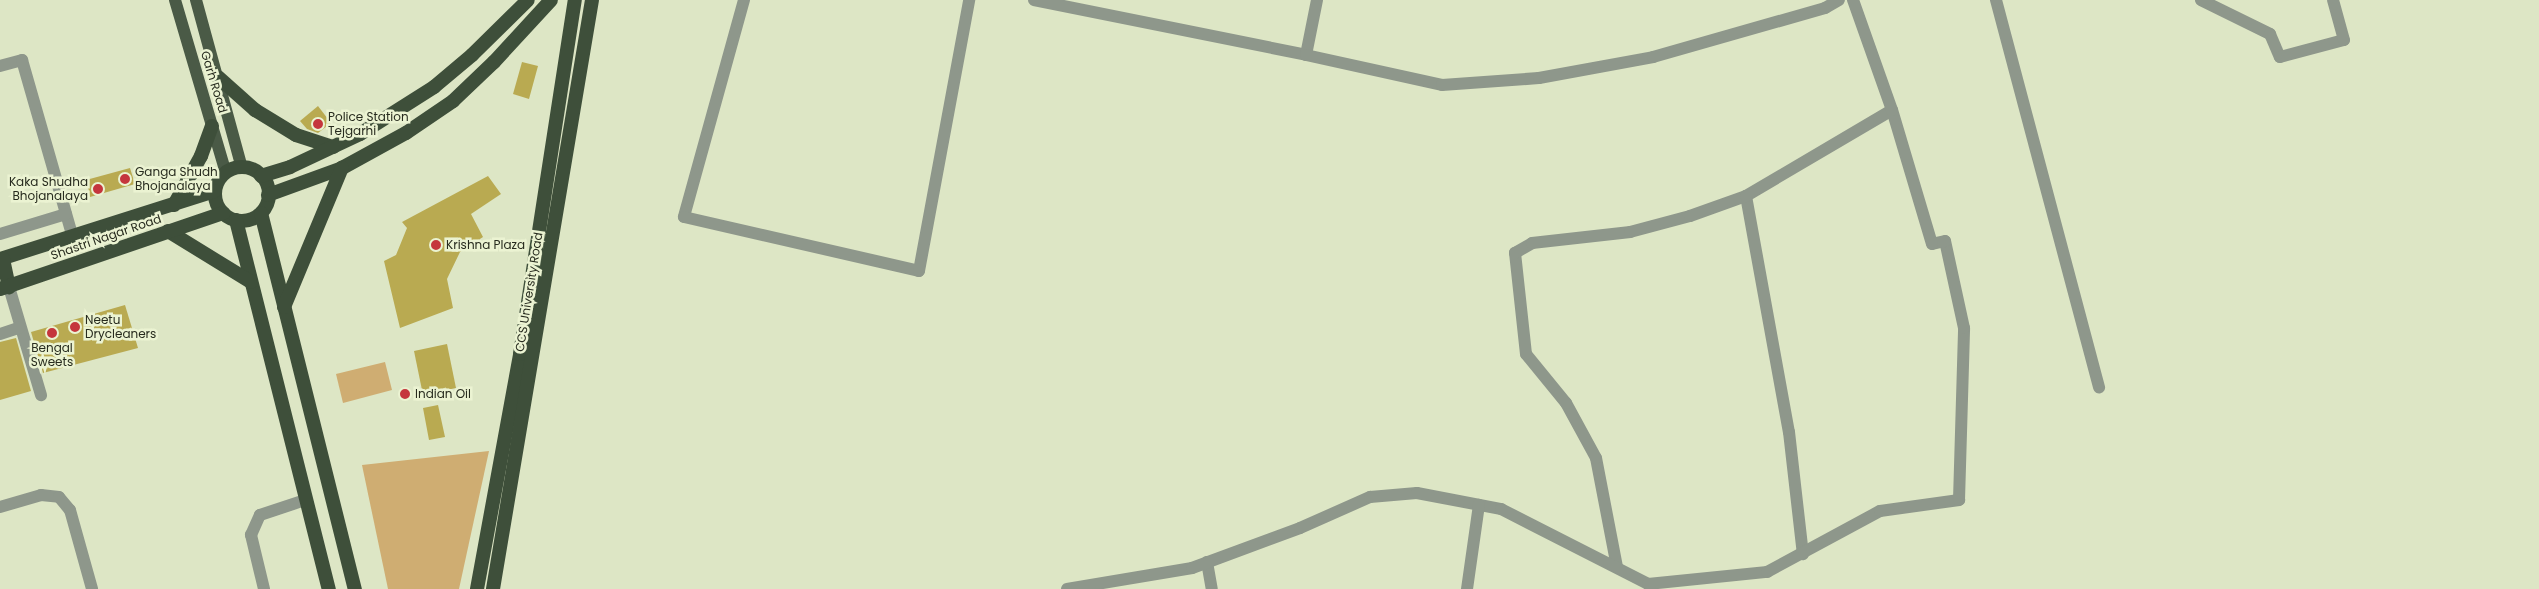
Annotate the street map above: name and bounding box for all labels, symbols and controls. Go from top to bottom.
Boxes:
street label: Garh Road [198,49,230,115]
place label: Police Station Tejgarhi [328,110,409,138]
marker: Police Station Tejgarhi [312,118,324,130]
place label: Ganga Shudh Bhojanalaya [135,165,218,193]
marker: Ganga Shudh Bhojanalaya [119,173,131,185]
place label: Kaka Shudha Bhojanalaya [9,175,88,203]
marker: Kaka Shudha Bhojanalaya [92,183,104,195]
street label: Shastri Nagar Road [49,211,163,263]
street label: CCS University Road [512,231,546,353]
place label: Krishna Plaza [446,238,525,252]
marker: Krishna Plaza [430,239,442,251]
place label: Neetu Drycleaners [85,313,156,341]
marker: Neetu Drycleaners [69,321,81,333]
marker: Bengal Sweets [46,327,58,339]
place label: Bengal Sweets [31,341,73,369]
place label: Indian Oil [415,387,471,401]
marker: Indian Oil [399,388,411,400]

